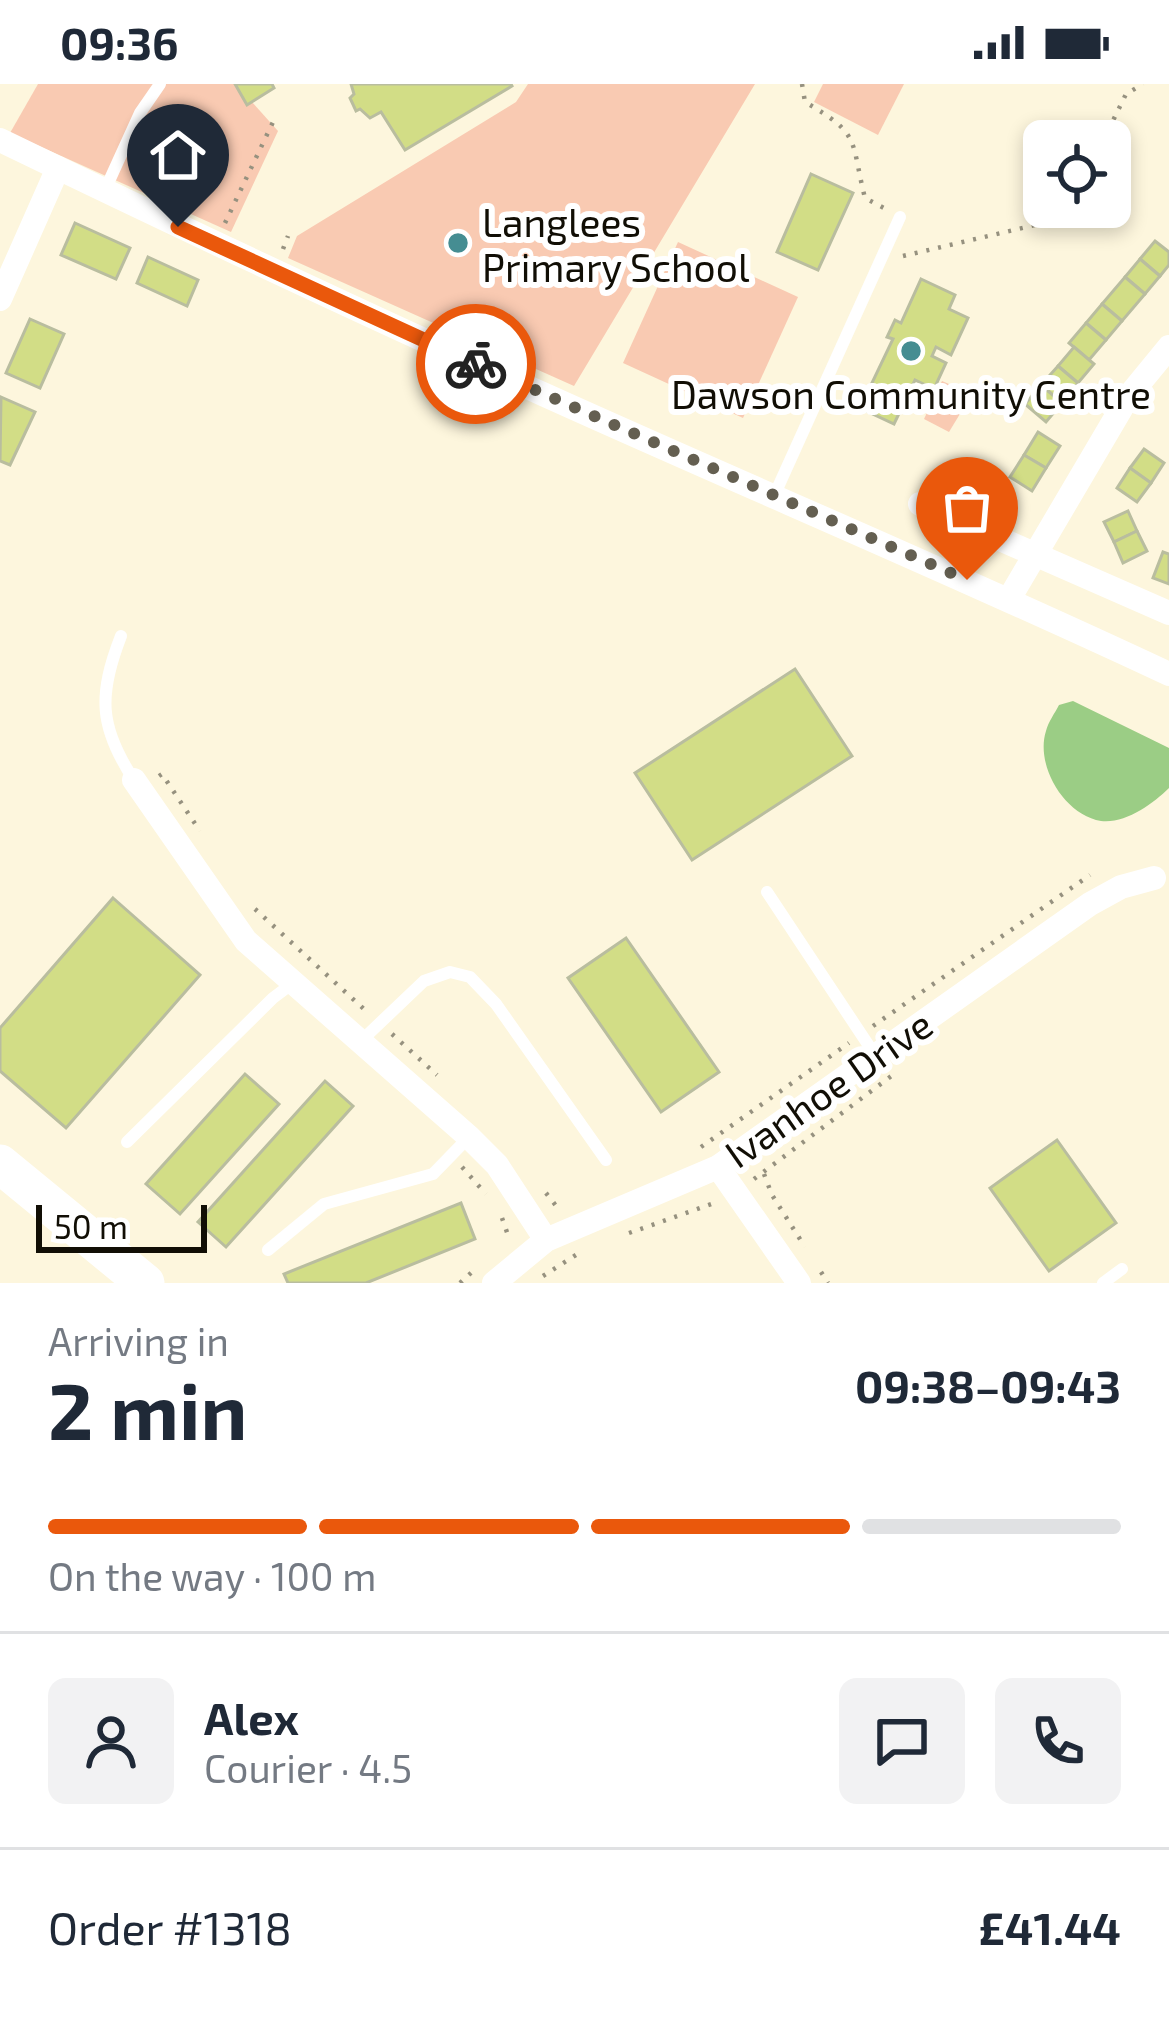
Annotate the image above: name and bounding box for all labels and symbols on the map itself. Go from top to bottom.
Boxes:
pin [127,104,229,227]
place label: Langlees Primary School [482,198,750,290]
marker: Langlees Primary School [445,230,471,256]
courier [416,304,536,424]
marker: Dawson Community Centre [898,338,924,364]
place label: Dawson Community Centre [671,370,1151,417]
pin [916,457,1018,580]
street label: Ivanhoe Drive [715,999,941,1177]
scale bar [36,1199,207,1252]

